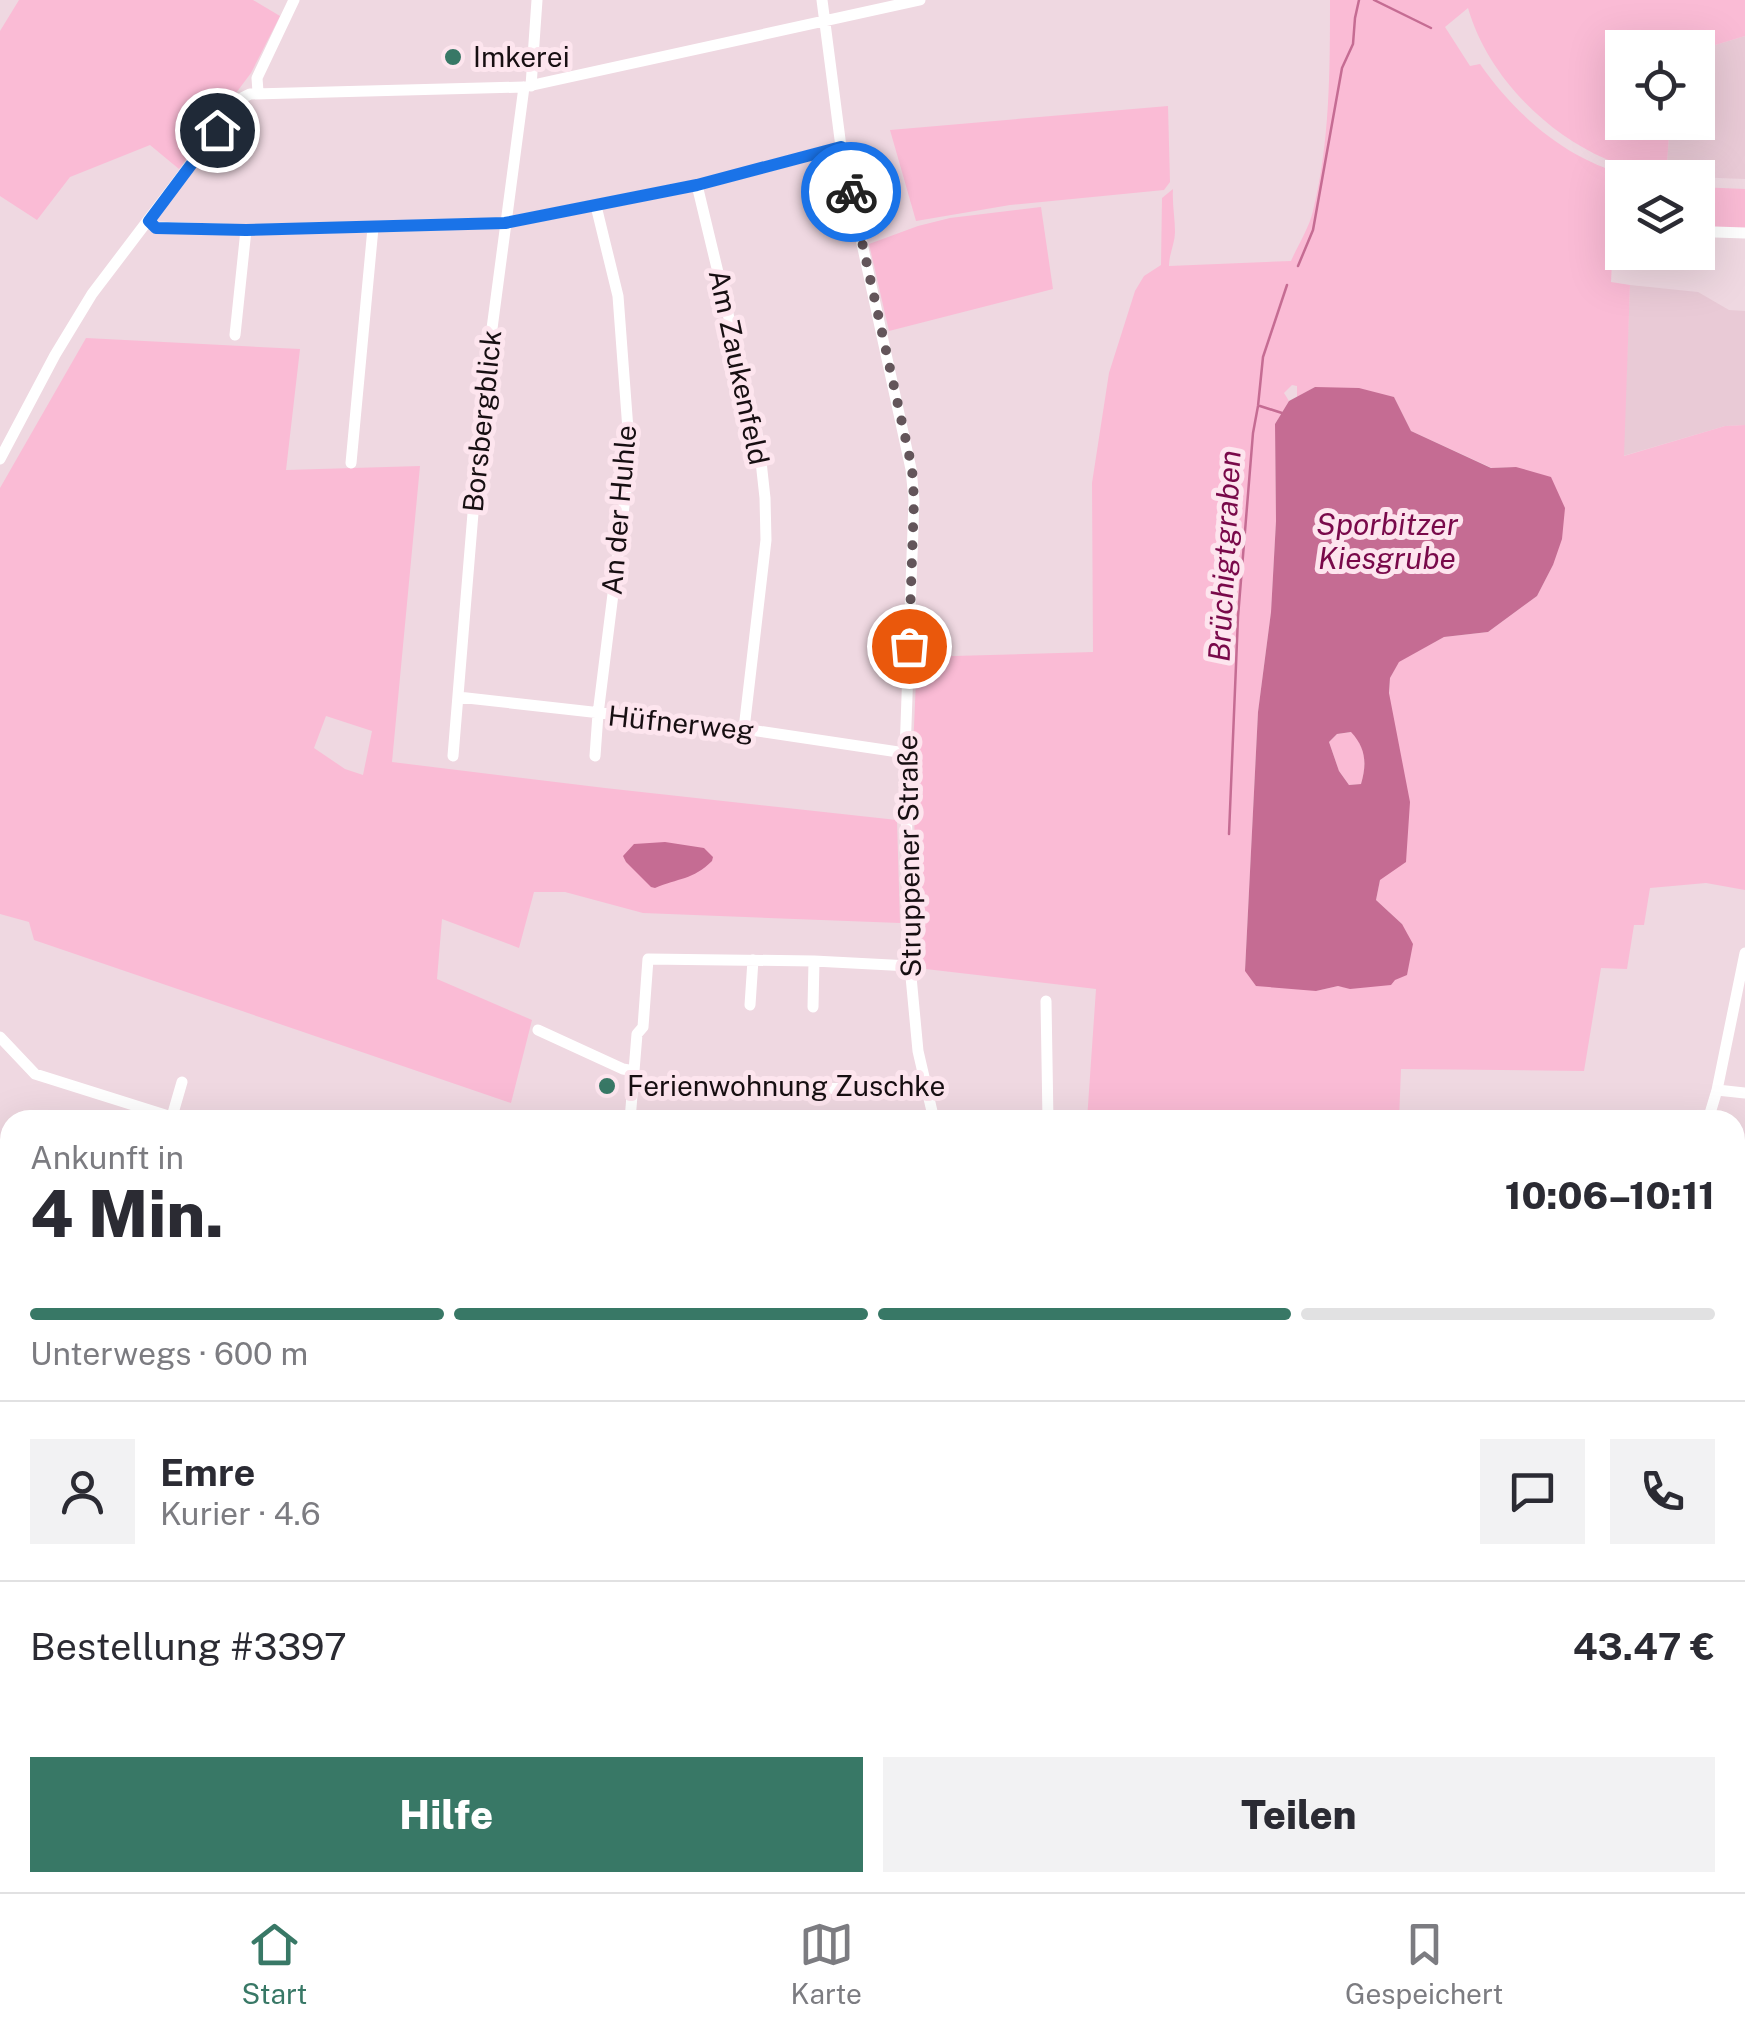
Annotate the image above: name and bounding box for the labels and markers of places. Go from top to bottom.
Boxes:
place label: Imkerei [473,40,570,73]
marker: Imkerei [442,46,464,68]
pin [175,88,260,173]
pin [867,604,952,689]
place label: Ferienwohnung Zuschke [627,1069,945,1102]
marker: Ferienwohnung Zuschke [596,1075,618,1097]

